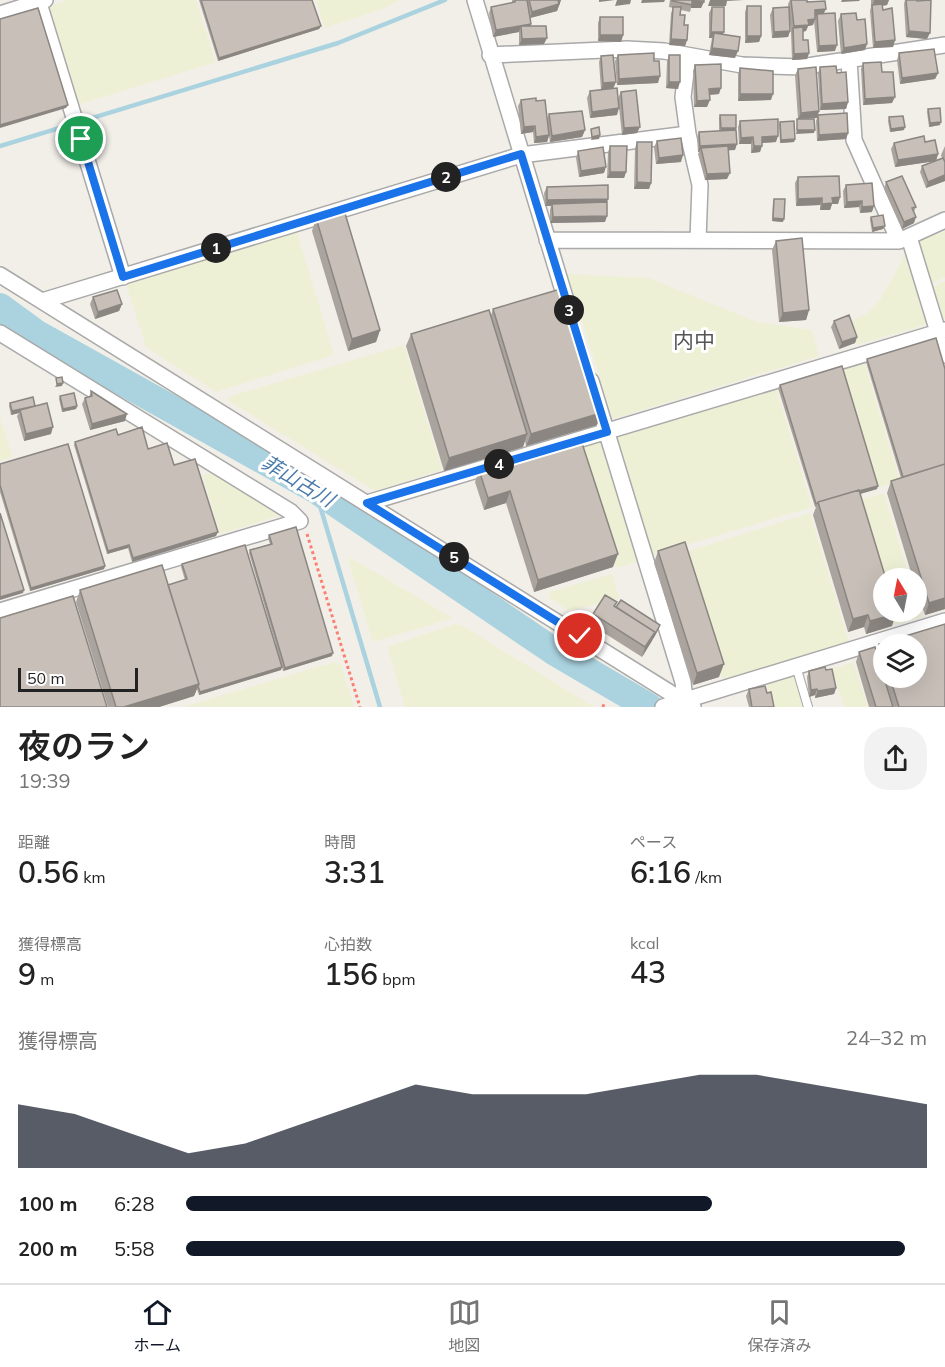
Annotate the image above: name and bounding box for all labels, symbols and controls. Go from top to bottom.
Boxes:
pin [55,113,106,164]
icon: arrive [64,122,97,155]
pin: 2 [431,162,461,192]
text: 2 [441,167,451,187]
pin: 1 [201,233,231,263]
text: 1 [211,238,221,258]
pin: 3 [554,295,584,325]
text: 3 [564,300,574,320]
district label: 内中 [673,327,715,353]
water label: 菲山古川 [258,449,341,513]
pin: 4 [484,449,514,479]
text: 4 [494,454,504,474]
pin: 5 [439,542,469,572]
text: 5 [449,547,459,567]
north arrow [873,568,927,622]
map controls [873,568,927,688]
pin [554,610,605,661]
icon: check [563,619,596,652]
button: layers [873,634,927,688]
scale bar [18,665,138,692]
text: 50 m [27,668,64,688]
text: 夜のラン [18,725,150,766]
button: share [864,727,927,790]
text: 19:39 [18,768,71,793]
text: 距離 [18,832,50,852]
text: 時間 [324,832,356,852]
text: ペース [630,832,677,852]
text: 0.56 [18,853,79,891]
text: 3:31 [324,853,385,891]
text: 6:16 [630,853,691,891]
text: km [79,867,106,887]
text: /km [691,867,722,887]
text: kcal [630,933,659,953]
text: 獲得標高 [18,934,82,954]
text: 心拍数 [324,934,372,954]
text: 43 [630,953,666,991]
text: 9 [18,955,36,993]
text: 156 [324,955,378,993]
text: m [36,969,54,989]
text: bpm [378,969,415,989]
text: 24–32 m [846,1025,927,1050]
text: 獲得標高 [18,1028,98,1053]
text: 100 m [18,1191,77,1216]
text: 6:28 [114,1191,155,1216]
text: 200 m [18,1236,77,1261]
text: 5:58 [114,1236,155,1261]
tab: ホーム [133,1296,181,1356]
tab: 地図 [448,1296,481,1356]
tab: 保存済み [748,1296,812,1356]

